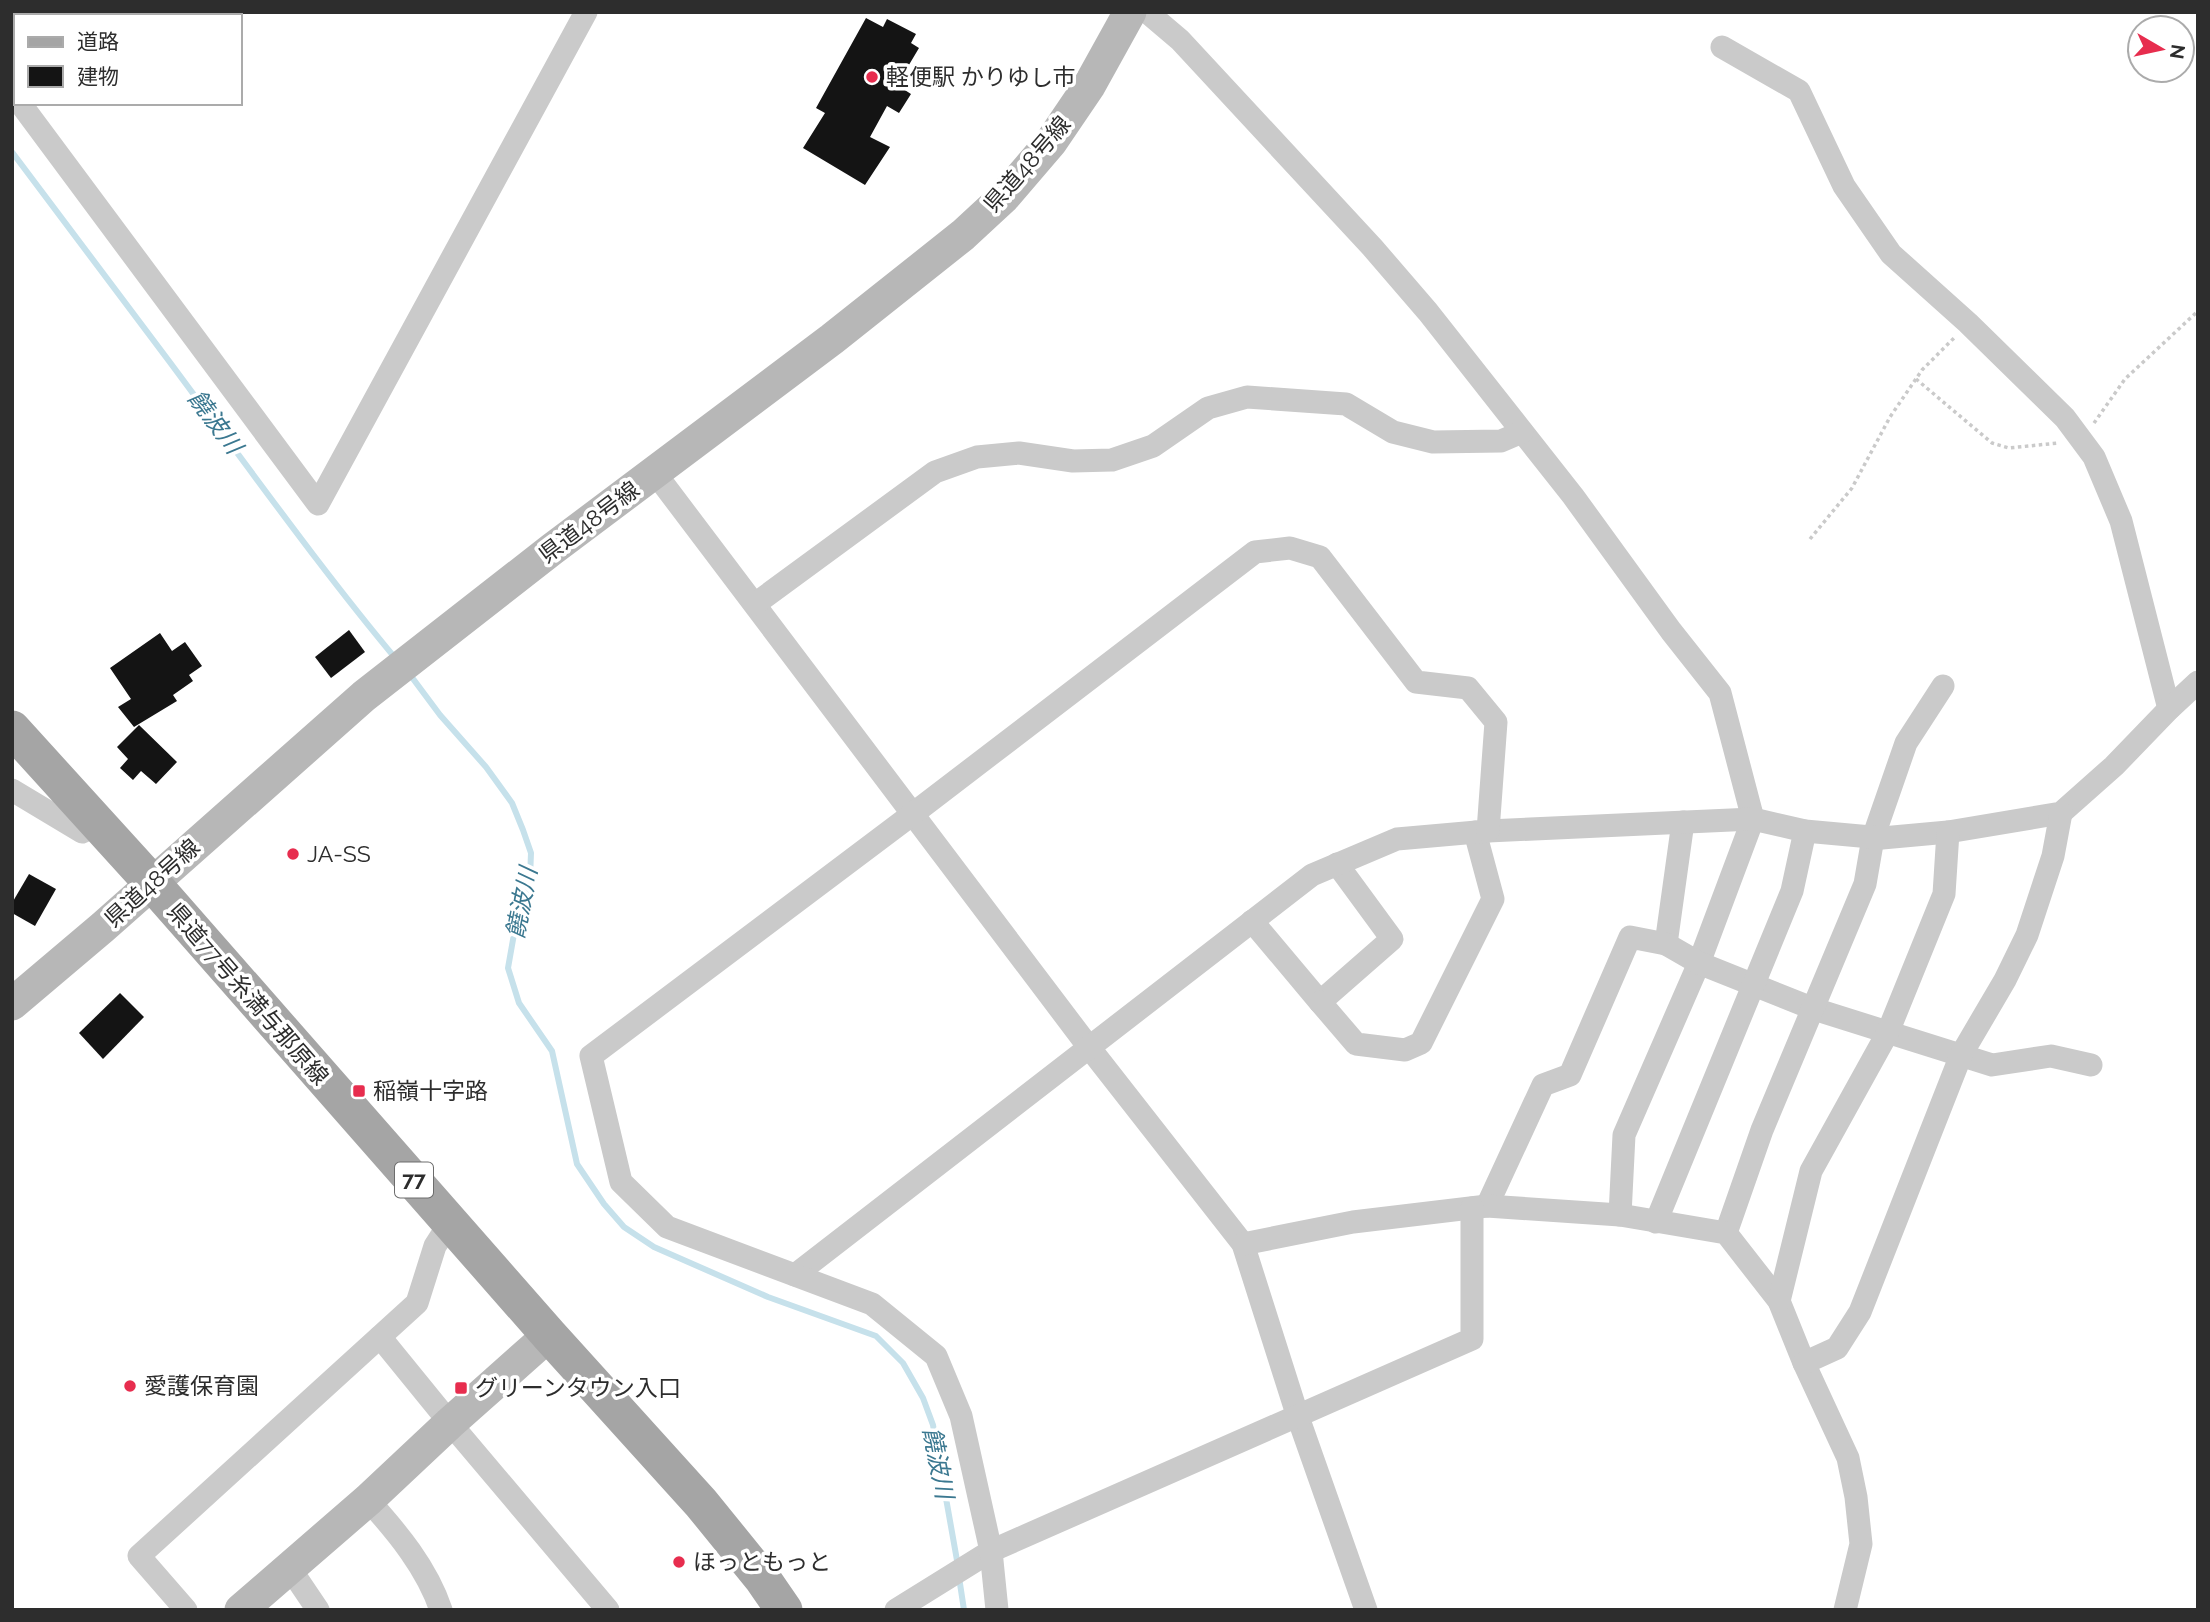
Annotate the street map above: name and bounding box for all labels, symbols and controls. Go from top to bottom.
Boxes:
legend [14,14,242,105]
north arrow [2126,14,2196,84]
text: 道路 [77,29,119,54]
text: N [2166,43,2190,61]
place label: 軽便駅 かりゆし市 [886,63,1076,90]
text: 建物 [77,64,119,89]
marker: 軽便駅 かりゆし市 [864,69,880,85]
street label: 県道48号線 [978,110,1076,217]
water label: 饒波川 [182,384,250,462]
street label: 県道48号線 [533,475,644,568]
street label: 県道48号線 [99,833,205,932]
place label: JA-SS [307,840,371,867]
marker: JA-SS [285,846,301,862]
water label: 饒波川 [500,862,543,941]
street label: 県道77号糸満与那原線 [162,897,335,1090]
place label: 稲嶺十字路 [373,1077,488,1104]
marker: 稲嶺十字路 [351,1083,367,1099]
road number: 77 [395,1162,433,1198]
place label: 愛護保育園 [144,1372,259,1399]
place label: グリーンタウン入口 [475,1374,681,1401]
marker: 愛護保育園 [122,1378,138,1394]
marker: グリーンタウン入口 [453,1380,469,1396]
water label: 饒波川 [917,1425,960,1504]
place label: ほっともっと [693,1548,831,1575]
marker: ほっともっと [671,1554,687,1570]

